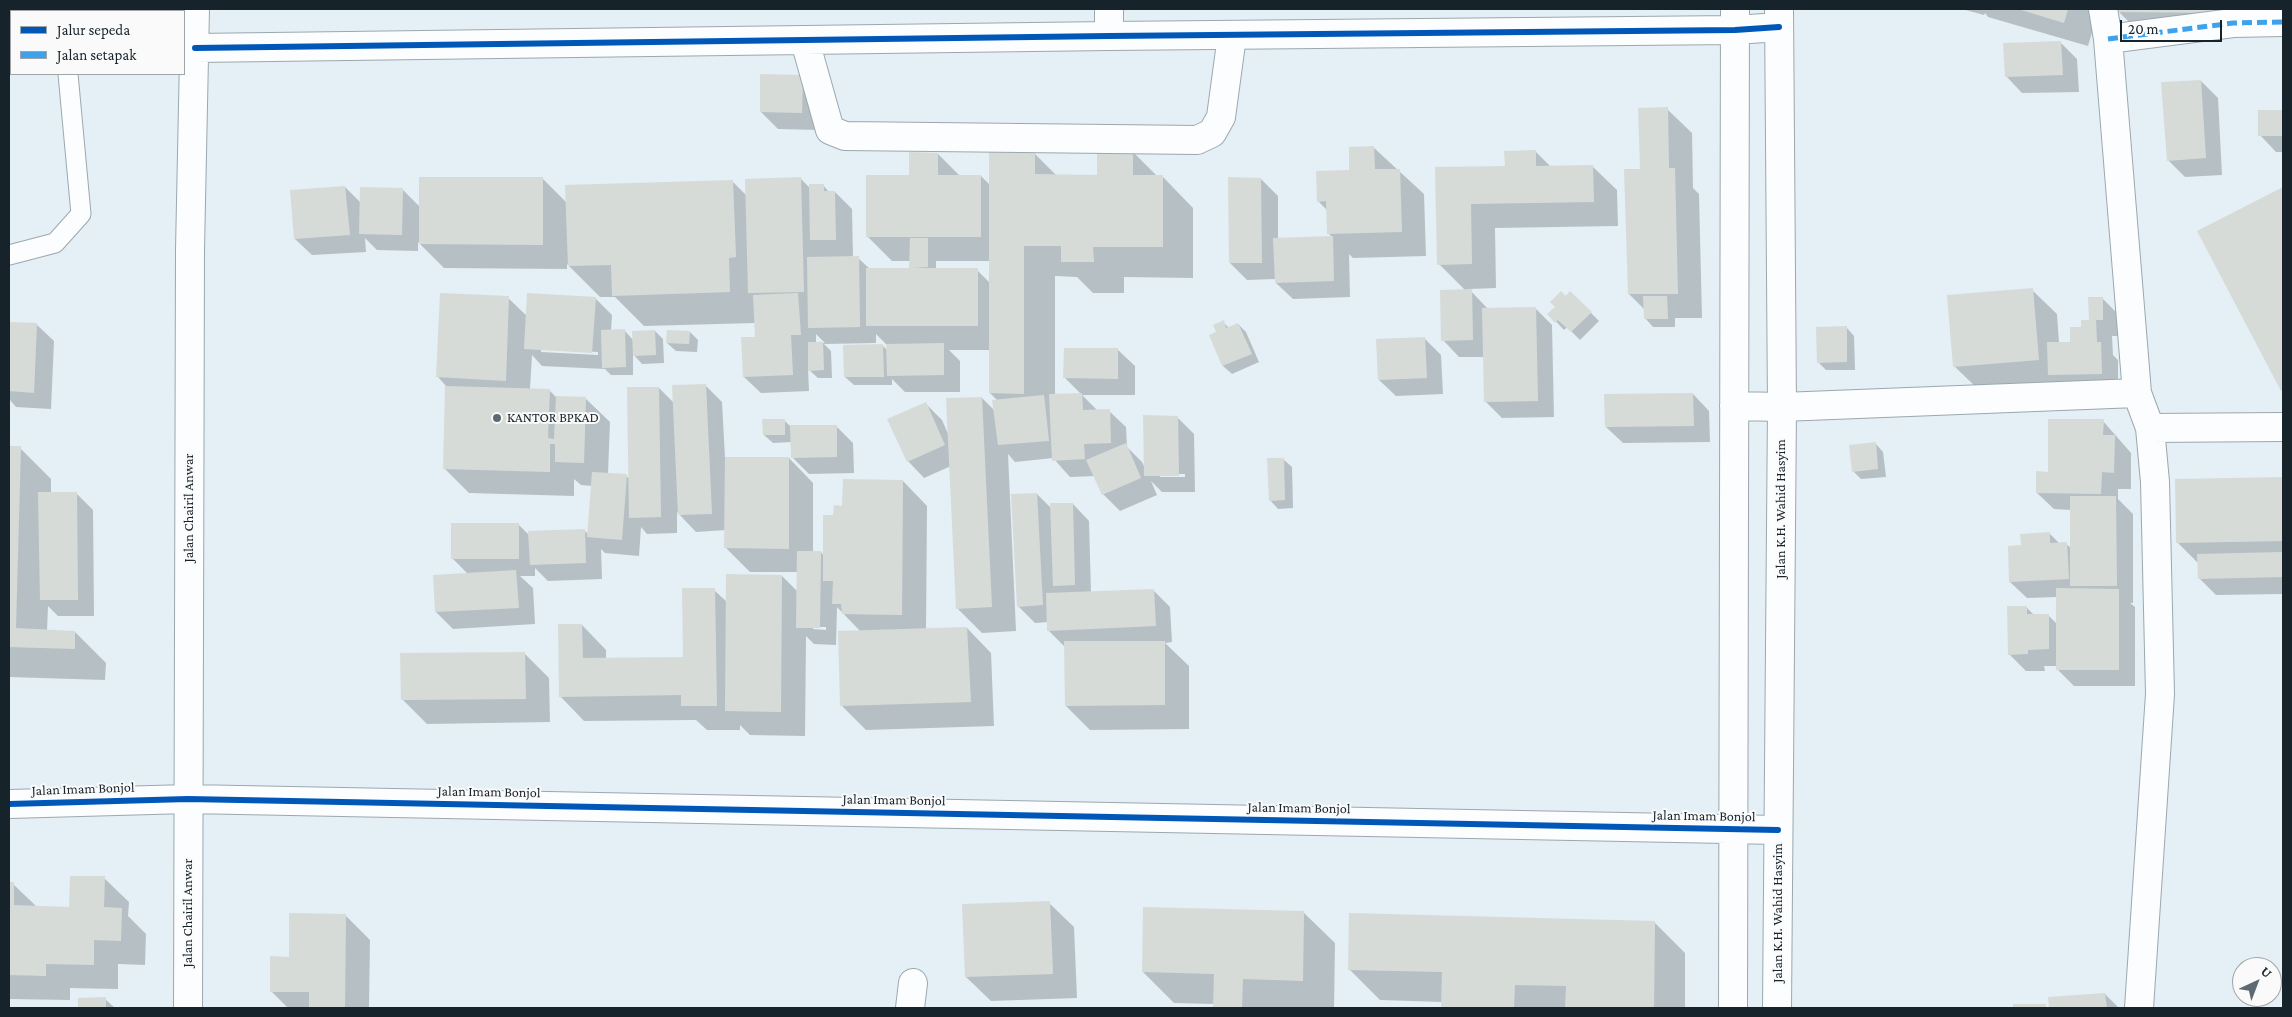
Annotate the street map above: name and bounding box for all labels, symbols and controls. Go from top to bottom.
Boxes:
legend [10,10,185,75]
scale bar [2122,10,2224,42]
text: 20 m [2128,21,2159,37]
text: Jalur sepeda [57,22,130,38]
text: Jalan setapak [57,47,136,63]
place label: KANTOR BPKAD [507,410,599,426]
marker: KANTOR BPKAD [491,412,503,424]
street label: Jalan K.H. Wahid Hasyim [1773,439,1789,579]
street label: Jalan Chairil Anwar [181,454,197,562]
street label: Jalan Imam Bonjol [31,779,135,799]
street label: Jalan Imam Bonjol [437,783,541,801]
street label: Jalan Imam Bonjol [842,791,946,809]
street label: Jalan Imam Bonjol [1247,799,1351,817]
street label: Jalan Imam Bonjol [1652,807,1756,825]
street label: Jalan K.H. Wahid Hasyim [1770,843,1786,983]
street label: Jalan Chairil Anwar [180,859,196,967]
north arrow [2232,957,2282,1007]
text: U [2258,963,2276,981]

